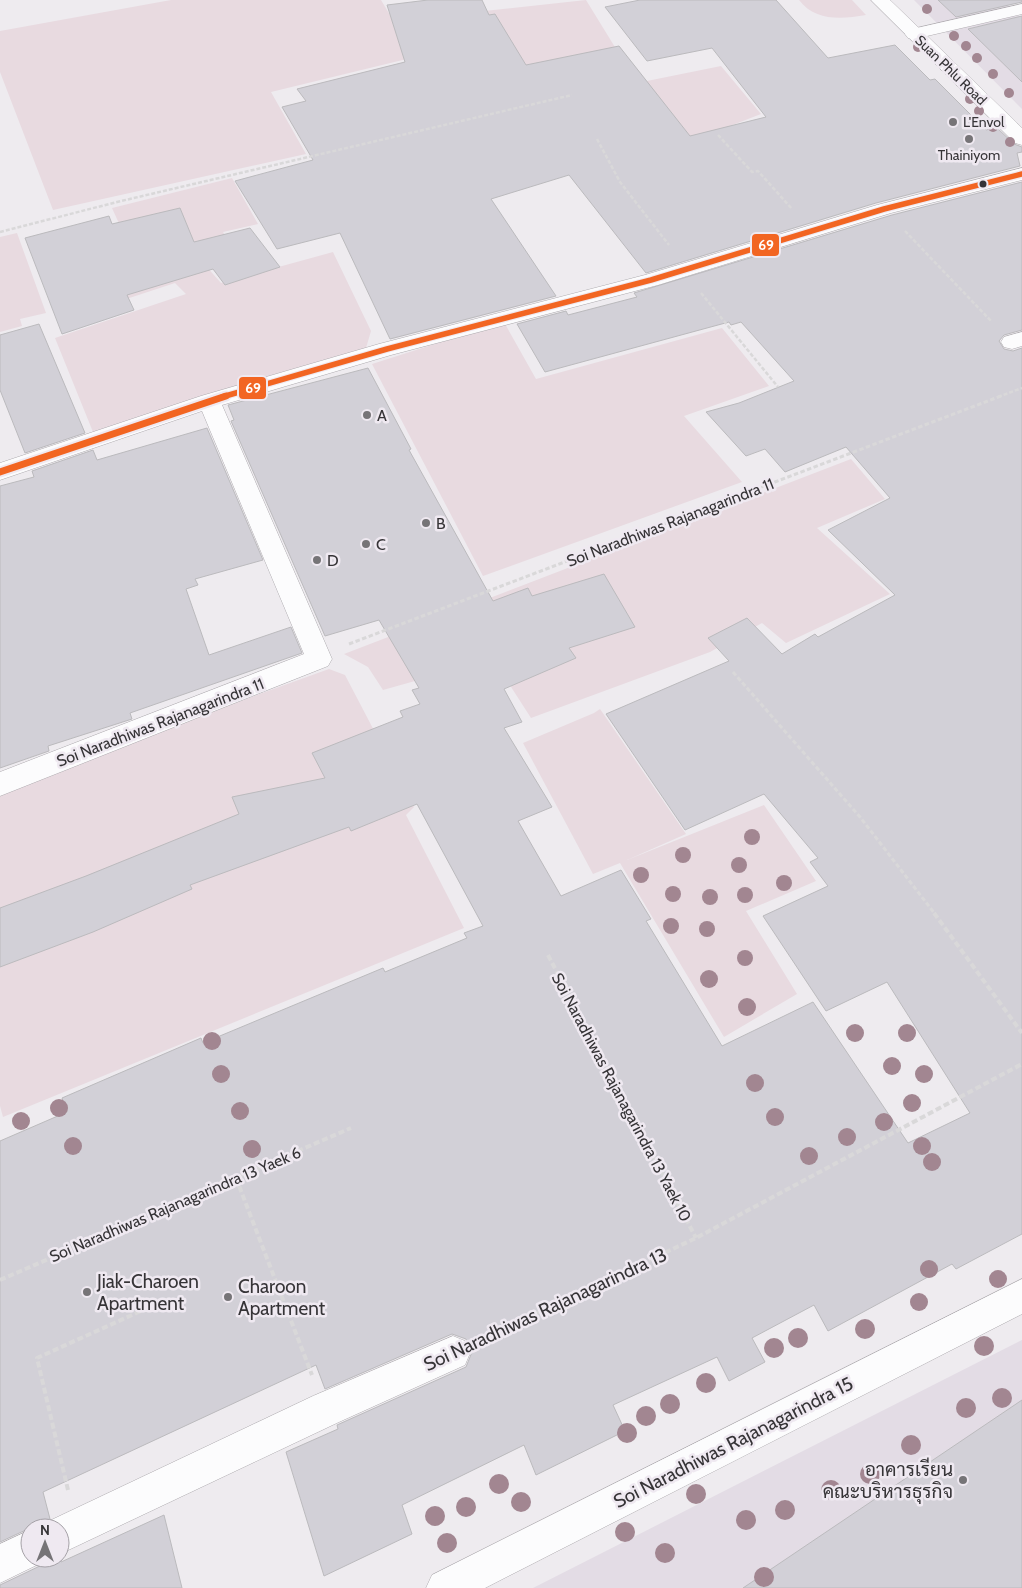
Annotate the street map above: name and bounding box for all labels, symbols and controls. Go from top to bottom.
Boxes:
street label: Suan Phlu Road [911,31,991,109]
place label: L'Envol [963,113,1005,131]
marker: L'Envol [947,116,959,128]
marker: Thainiyom [963,133,975,145]
place label: Thainiyom [938,146,1000,164]
unlabelled marker [978,179,988,189]
line badge: 69 [751,233,780,257]
text: 69 [758,236,774,254]
line badge: 69 [238,376,267,400]
text: 69 [245,379,261,397]
place label: A [377,406,387,425]
marker: A [361,409,373,421]
street label: Soi Naradhiwas Rajanagarindra 11 [564,474,776,571]
place label: B [436,514,446,533]
marker: B [420,517,432,529]
place label: C [376,535,386,554]
marker: C [360,538,372,550]
place label: D [327,551,339,570]
marker: D [311,554,323,566]
street label: Soi Naradhiwas Rajanagarindra 11 [54,674,266,771]
street label: Soi Naradhiwas Rajanagarindra 13 Yaek 10 [548,970,695,1225]
street label: Soi Naradhiwas Rajanagarindra 13 Yaek 6 [47,1143,304,1266]
street label: Soi Naradhiwas Rajanagarindra 13 [420,1243,671,1376]
place label: Jiak-Charoen Apartment [96,1270,199,1315]
place label: Charoon Apartment [238,1275,326,1320]
marker: Jiak-Charoen Apartment [81,1286,93,1298]
marker: Charoon Apartment [222,1291,234,1303]
street label: Soi Naradhiwas Rajanagarindra 15 [610,1372,857,1513]
place label: อาคารเรียน คณะบริหารธุรกิจ [823,1457,953,1504]
marker: อาคารเรียน คณะบริหารธุรกิจ [957,1474,969,1486]
north arrow [20,1518,70,1568]
text: N [40,1521,50,1539]

